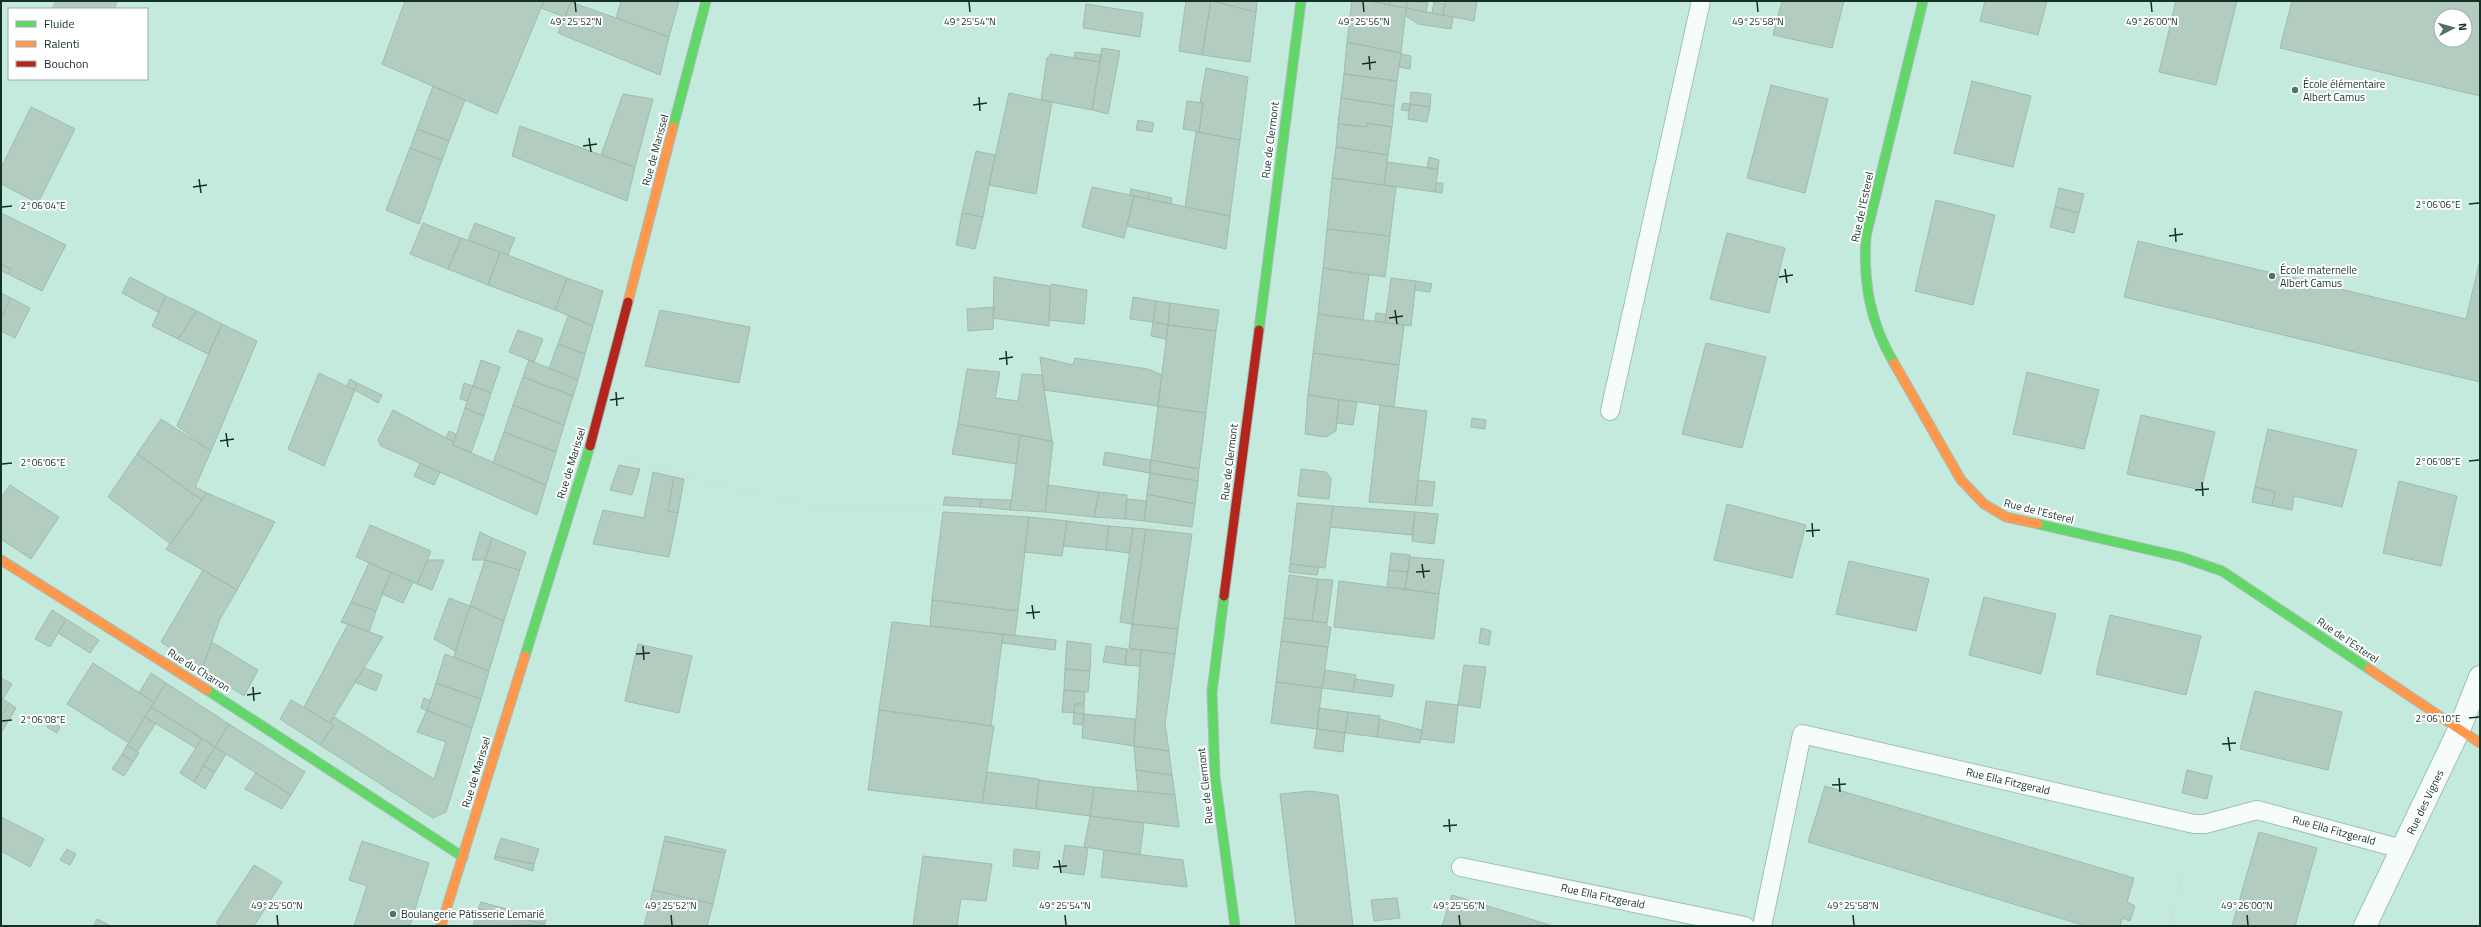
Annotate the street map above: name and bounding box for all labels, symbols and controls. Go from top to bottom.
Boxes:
legend [8,8,148,80]
north arrow [2433,8,2473,48]
text: Fluide [44,14,75,33]
text: 49°25'52"N [550,14,602,29]
text: 49°25'54"N [944,14,996,29]
text: 49°25'56"N [1338,14,1390,29]
text: 49°25'58"N [1732,14,1784,29]
text: 49°26'00"N [2126,14,2178,29]
text: N [2455,22,2471,32]
text: Ralenti [44,34,79,53]
text: Bouchon [44,54,89,73]
place label: École élémentaire Albert Camus [2303,76,2386,105]
marker: École élémentaire Albert Camus [2290,85,2300,95]
street label: Rue de Clermont [1257,101,1283,179]
street label: Rue de Marissel [638,112,672,188]
street label: Rue de l'Esterel [1847,170,1877,244]
text: 2°06'06"E [2416,197,2461,212]
text: 2°06'04"E [21,198,66,213]
place label: École maternelle Albert Camus [2280,262,2358,291]
marker: École maternelle Albert Camus [2267,271,2277,281]
street label: Rue de Clermont [1216,423,1242,501]
street label: Rue de Marissel [553,425,589,501]
text: 2°06'08"E [2416,454,2461,469]
text: 2°06'06"E [21,455,66,470]
street label: Rue de l'Esterel [2002,495,2076,527]
street label: Rue de l'Esterel [2314,613,2382,667]
street label: Rue du Charron [165,644,234,696]
text: 2°06'10"E [2416,711,2461,726]
text: 2°06'08"E [21,712,66,727]
street label: Rue de Marissel [458,734,494,810]
street label: Rue de Clermont [1193,747,1217,825]
street label: Rue Ella Fitzgerald [1964,764,2052,798]
street label: Rue des Vignes [2402,767,2448,837]
street label: Rue Ella Fitzgerald [2291,811,2378,849]
street label: Rue Ella Fitzgerald [1559,879,1647,913]
text: 49°25'50"N [251,898,303,913]
text: 49°25'52"N [645,898,697,913]
text: 49°25'54"N [1039,898,1091,913]
text: 49°25'56"N [1433,898,1485,913]
text: 49°25'58"N [1827,898,1879,913]
text: 49°26'00"N [2221,898,2273,913]
place label: Boulangerie Pâtisserie Lemarié [401,906,545,922]
marker: Boulangerie Pâtisserie Lemarié [388,909,398,919]

